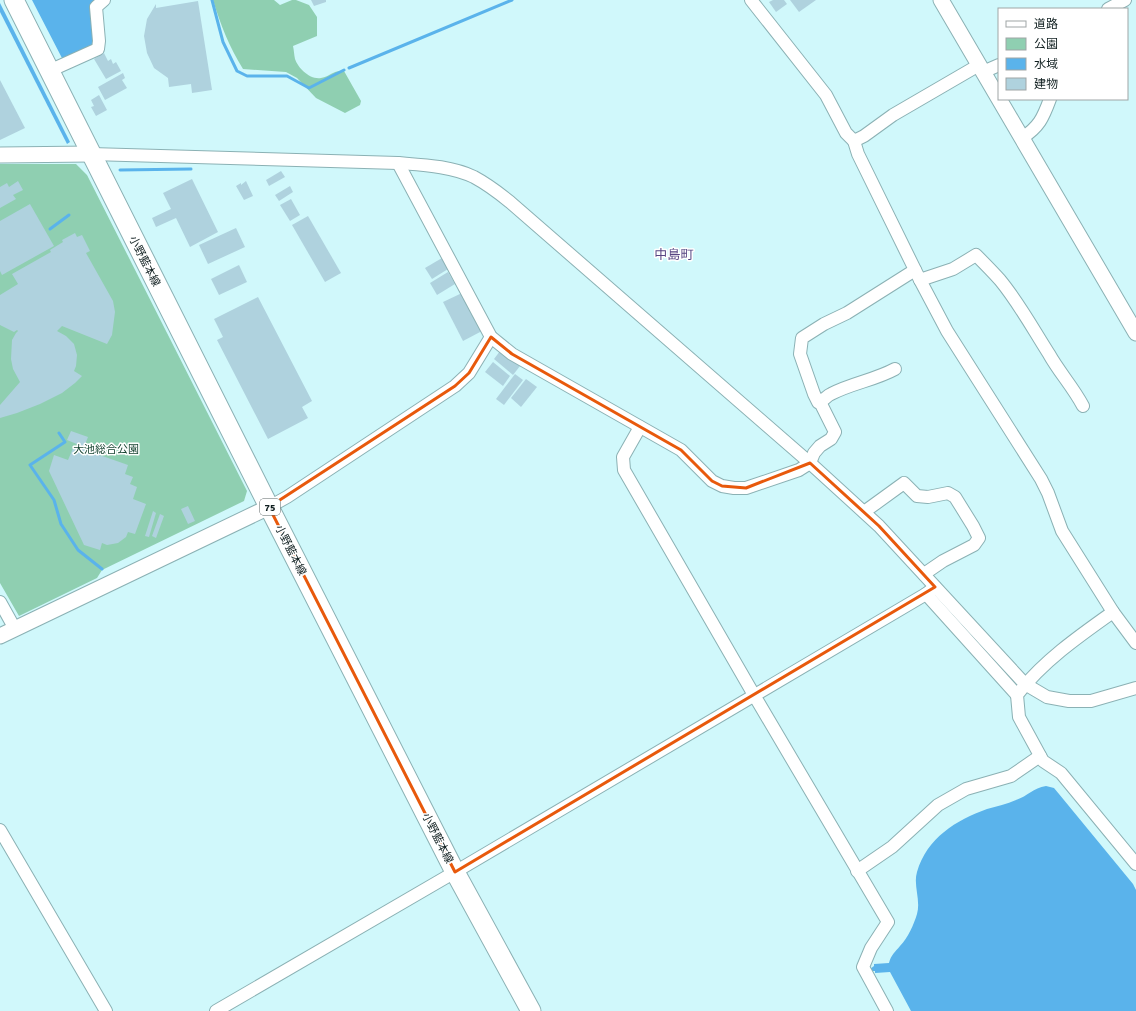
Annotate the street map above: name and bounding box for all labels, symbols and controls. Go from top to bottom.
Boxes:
legend [998,8,1128,100]
text: 道路 [1034,17,1058,32]
text: 公園 [1034,37,1058,52]
text: 水域 [1034,57,1058,72]
text: 建物 [1034,77,1058,92]
street label: 小野藍本線 [126,234,163,289]
district label: 中島町 [654,247,694,263]
park label: 大池総合公園 [73,443,139,456]
road number: 75 [260,499,280,515]
street label: 小野藍本線 [272,523,309,578]
street label: 小野藍本線 [419,811,456,866]

